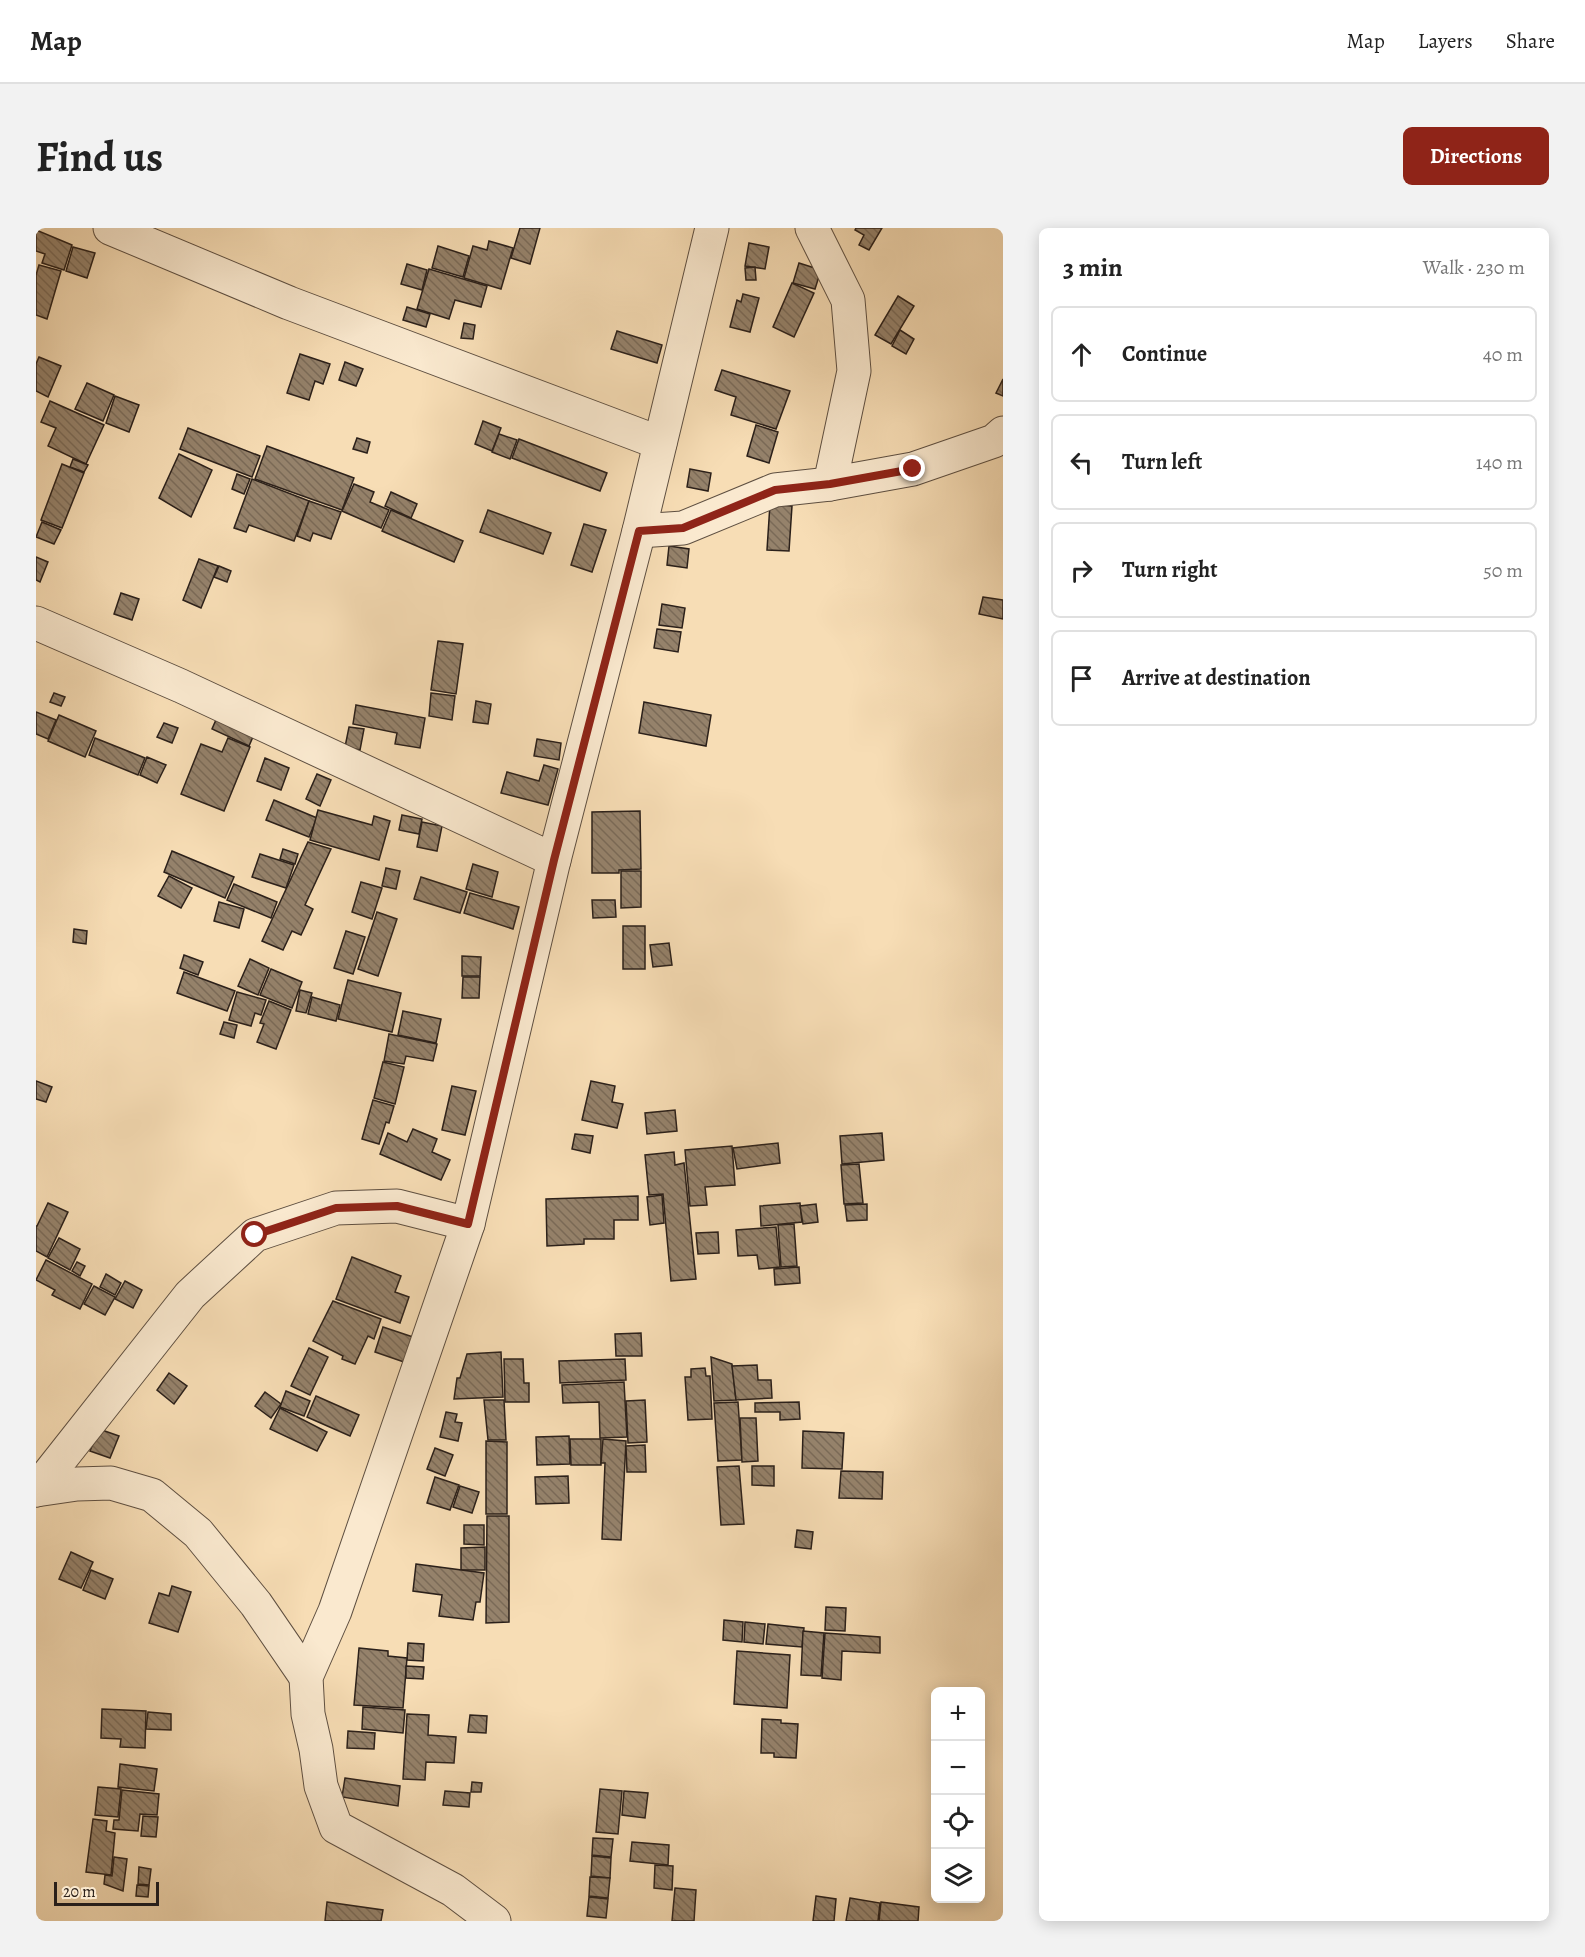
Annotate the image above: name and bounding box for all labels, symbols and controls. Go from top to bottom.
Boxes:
text: Map [30,22,82,60]
text: Map [1346,27,1385,55]
text: Layers [1418,27,1473,55]
text: Share [1506,27,1555,55]
button: Directions [1403,127,1549,185]
text: Find us [36,128,163,185]
text: 3 min [1063,250,1123,285]
text: Walk · 230 m [1423,254,1525,281]
icon: ahead [1065,338,1098,371]
text: Continue [1122,339,1207,369]
text: 40 m [1483,341,1523,368]
icon: left [1065,446,1098,479]
text: Turn left [1122,447,1202,477]
text: 140 m [1476,449,1523,476]
route end [899,455,925,481]
icon: right [1065,554,1098,587]
text: Turn right [1122,555,1218,585]
text: 50 m [1483,557,1523,584]
icon: arrive [1065,662,1098,695]
text: Arrive at destination [1122,663,1311,693]
route start [241,1221,267,1247]
map controls [931,1687,985,1903]
button: + [931,1687,985,1741]
button: − [931,1741,985,1795]
button: locate [931,1795,985,1849]
button: layers [931,1849,985,1903]
scale bar [54,1879,159,1906]
text: 20 m [63,1881,96,1903]

